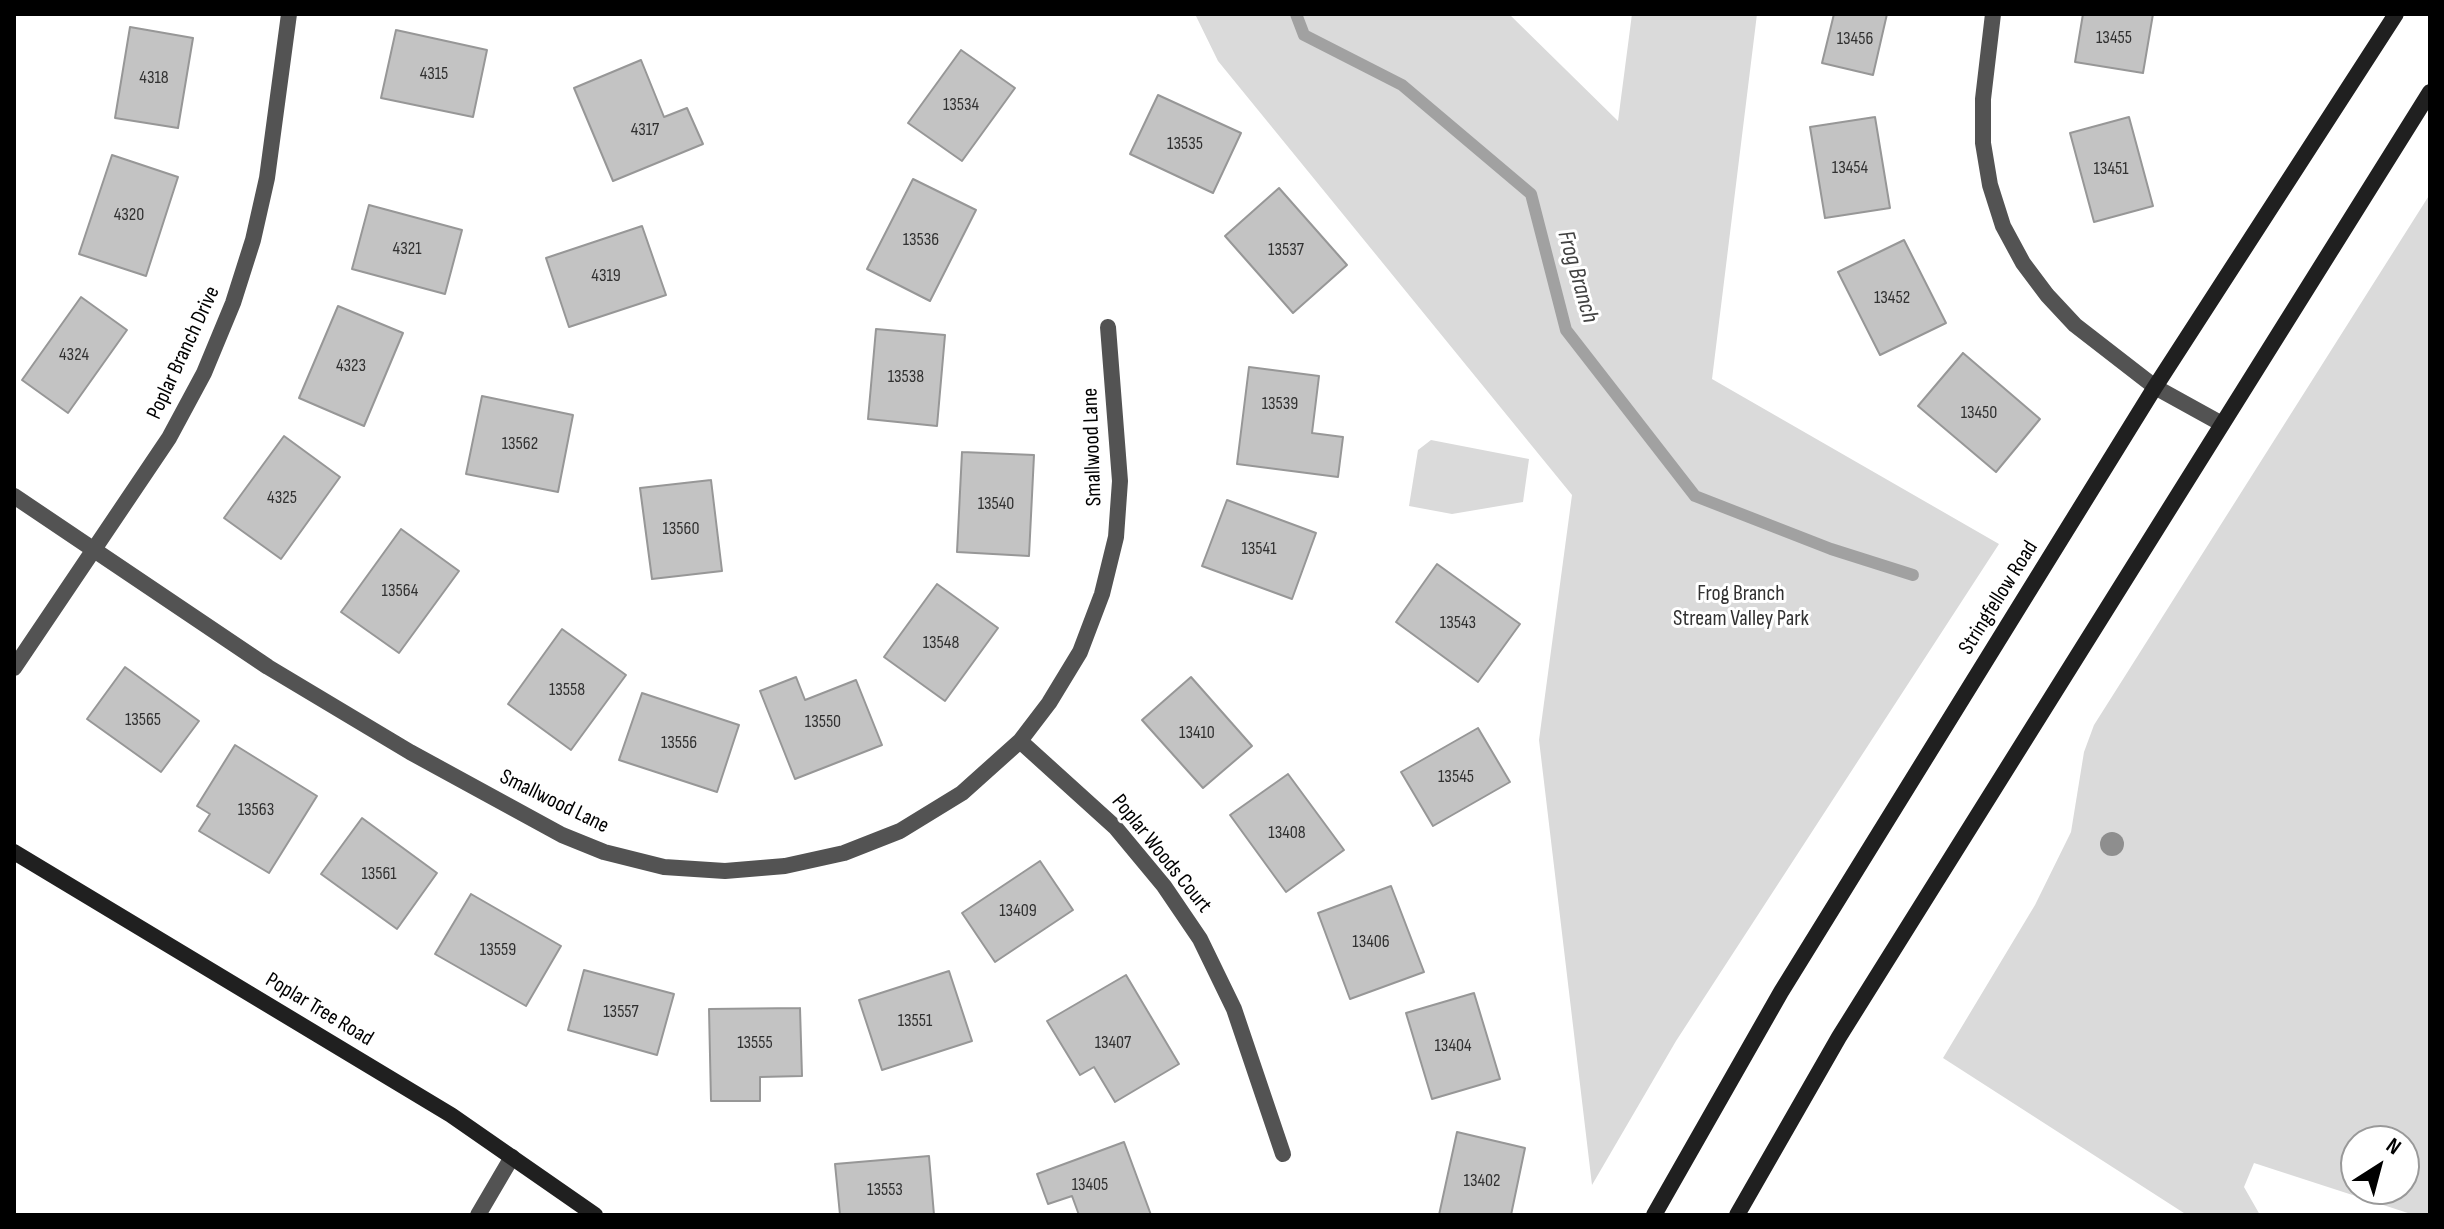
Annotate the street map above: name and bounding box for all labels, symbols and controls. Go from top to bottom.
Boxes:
house number: 13455 [2096,27,2132,49]
house number: 13456 [1837,28,1873,50]
house number: 4315 [420,63,448,85]
house number: 4318 [139,67,169,89]
house number: 13534 [943,94,979,116]
house number: 4317 [631,119,659,141]
house number: 13535 [1167,133,1203,155]
house number: 13454 [1832,157,1868,179]
house number: 13451 [2094,158,2128,180]
house number: 4320 [114,204,144,226]
water label: Frog Branch [1550,228,1604,326]
house number: 13536 [903,229,939,251]
house number: 4321 [393,238,421,260]
house number: 13537 [1268,239,1304,261]
house number: 4319 [591,265,621,287]
street label: Poplar Branch Drive [142,282,226,424]
house number: 13452 [1874,287,1910,309]
house number: 4324 [59,344,89,366]
house number: 4323 [336,355,366,377]
house number: 13538 [888,366,924,388]
street label: Smallwood Lane [1078,387,1108,507]
house number: 13539 [1262,393,1298,415]
house number: 13450 [1961,402,1997,424]
house number: 13562 [502,433,538,455]
house number: 4325 [267,487,297,509]
house number: 13540 [978,493,1014,515]
house number: 13560 [663,518,699,540]
street label: Stringfellow Road [1954,536,2044,660]
house number: 13541 [1242,538,1276,560]
house number: 13564 [382,580,418,602]
park label: Frog Branch Stream Valley Park [1673,581,1809,632]
house number: 13543 [1440,612,1476,634]
house number: 13548 [923,632,959,654]
house number: 13558 [549,679,585,701]
house number: 13565 [125,709,161,731]
house number: 13550 [805,711,841,733]
house number: 13410 [1179,722,1215,744]
house number: 13556 [661,732,697,754]
street label: Smallwood Lane [495,764,613,840]
house number: 13545 [1438,766,1474,788]
street label: Poplar Woods Court [1105,789,1217,919]
house number: 13563 [238,799,274,821]
house number: 13408 [1268,822,1306,844]
house number: 13561 [361,863,397,885]
house number: 13409 [999,900,1037,922]
house number: 13406 [1352,931,1390,953]
house number: 13559 [480,939,516,961]
street label: Poplar Tree Road [260,968,378,1052]
house number: 13557 [603,1001,639,1023]
house number: 13551 [898,1010,932,1032]
house number: 13555 [737,1032,773,1054]
house number: 13407 [1095,1032,1131,1054]
house number: 13404 [1435,1035,1471,1057]
north arrow [2340,1125,2420,1205]
text: N [2381,1132,2406,1161]
house number: 13402 [1464,1170,1500,1192]
house number: 13405 [1072,1174,1108,1196]
house number: 13553 [867,1179,903,1201]

